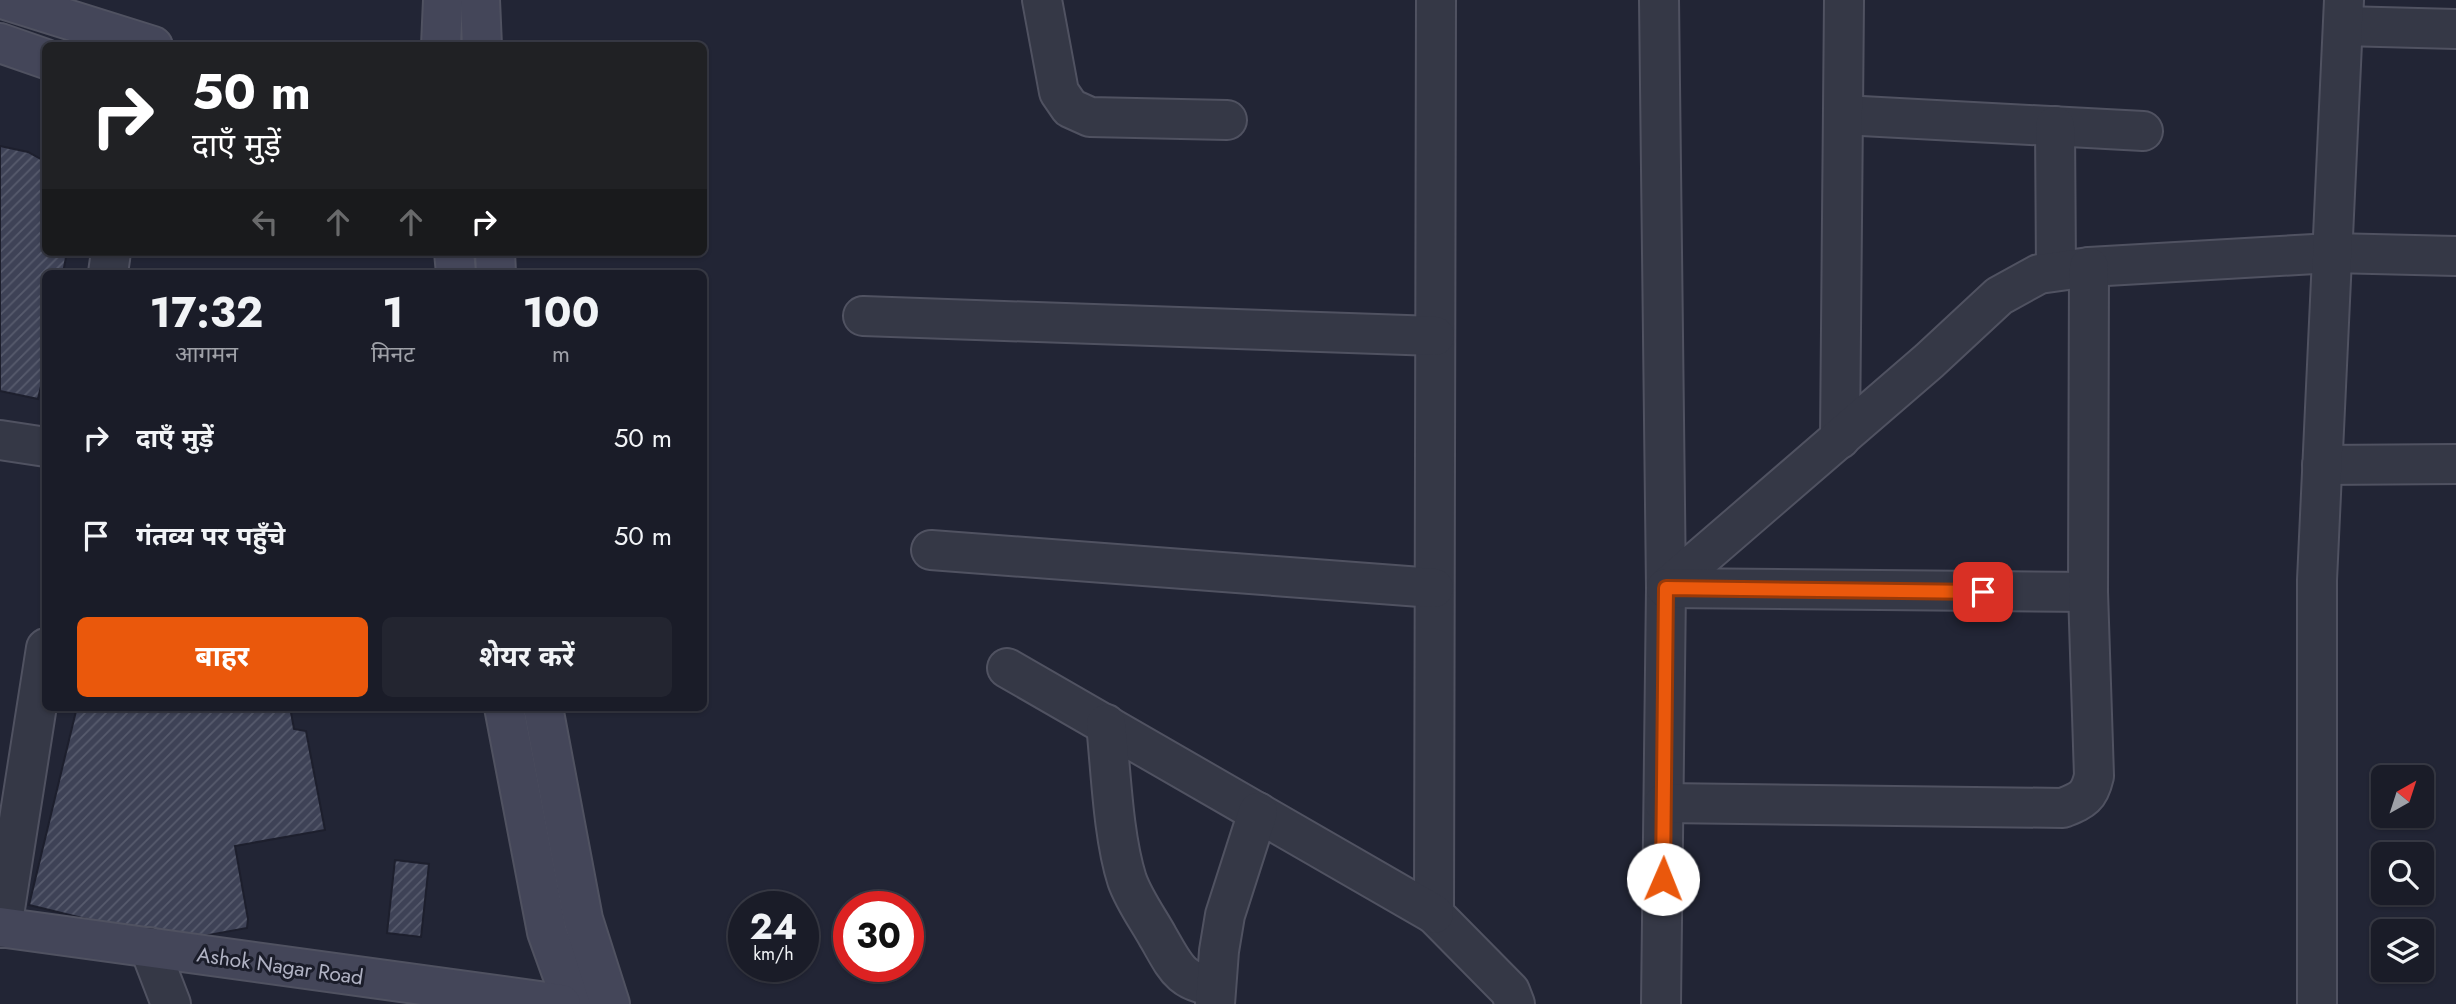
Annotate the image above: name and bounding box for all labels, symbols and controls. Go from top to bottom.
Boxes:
text: 50 m [192,57,311,127]
icon: right [77,70,168,161]
text: दाएँ मुड़ें [192,122,281,168]
icon: left [246,203,284,241]
icon: ahead [319,203,357,241]
icon: ahead [392,203,430,241]
icon: right [465,203,503,241]
text: 17:32 [150,282,263,343]
text: 1 [382,282,404,343]
text: 100 [522,282,599,343]
text: आगमन [175,337,238,371]
text: मिनट [371,337,415,371]
text: m [552,337,570,371]
icon: right [77,419,115,457]
text: दाएँ मुड़ें [136,419,214,457]
text: 50 m [614,419,672,457]
icon: arrive [77,517,115,555]
text: गंतव्य पर पहुँचे [136,517,285,555]
text: 50 m [614,517,672,555]
pin [1953,562,2013,622]
icon: arrive [1964,573,2002,611]
button: बाहर [77,617,368,697]
button: शेयर करें [382,617,672,697]
north arrow [2371,765,2434,828]
map controls [2371,765,2434,982]
position arrow [1626,842,1700,916]
button: search [2371,842,2434,905]
speed limit sign: 30 [833,891,924,982]
text: 24 [750,902,797,952]
button: layers [2371,919,2434,982]
street label: Ashok Nagar Road [195,939,365,993]
text: km/h [753,941,794,967]

